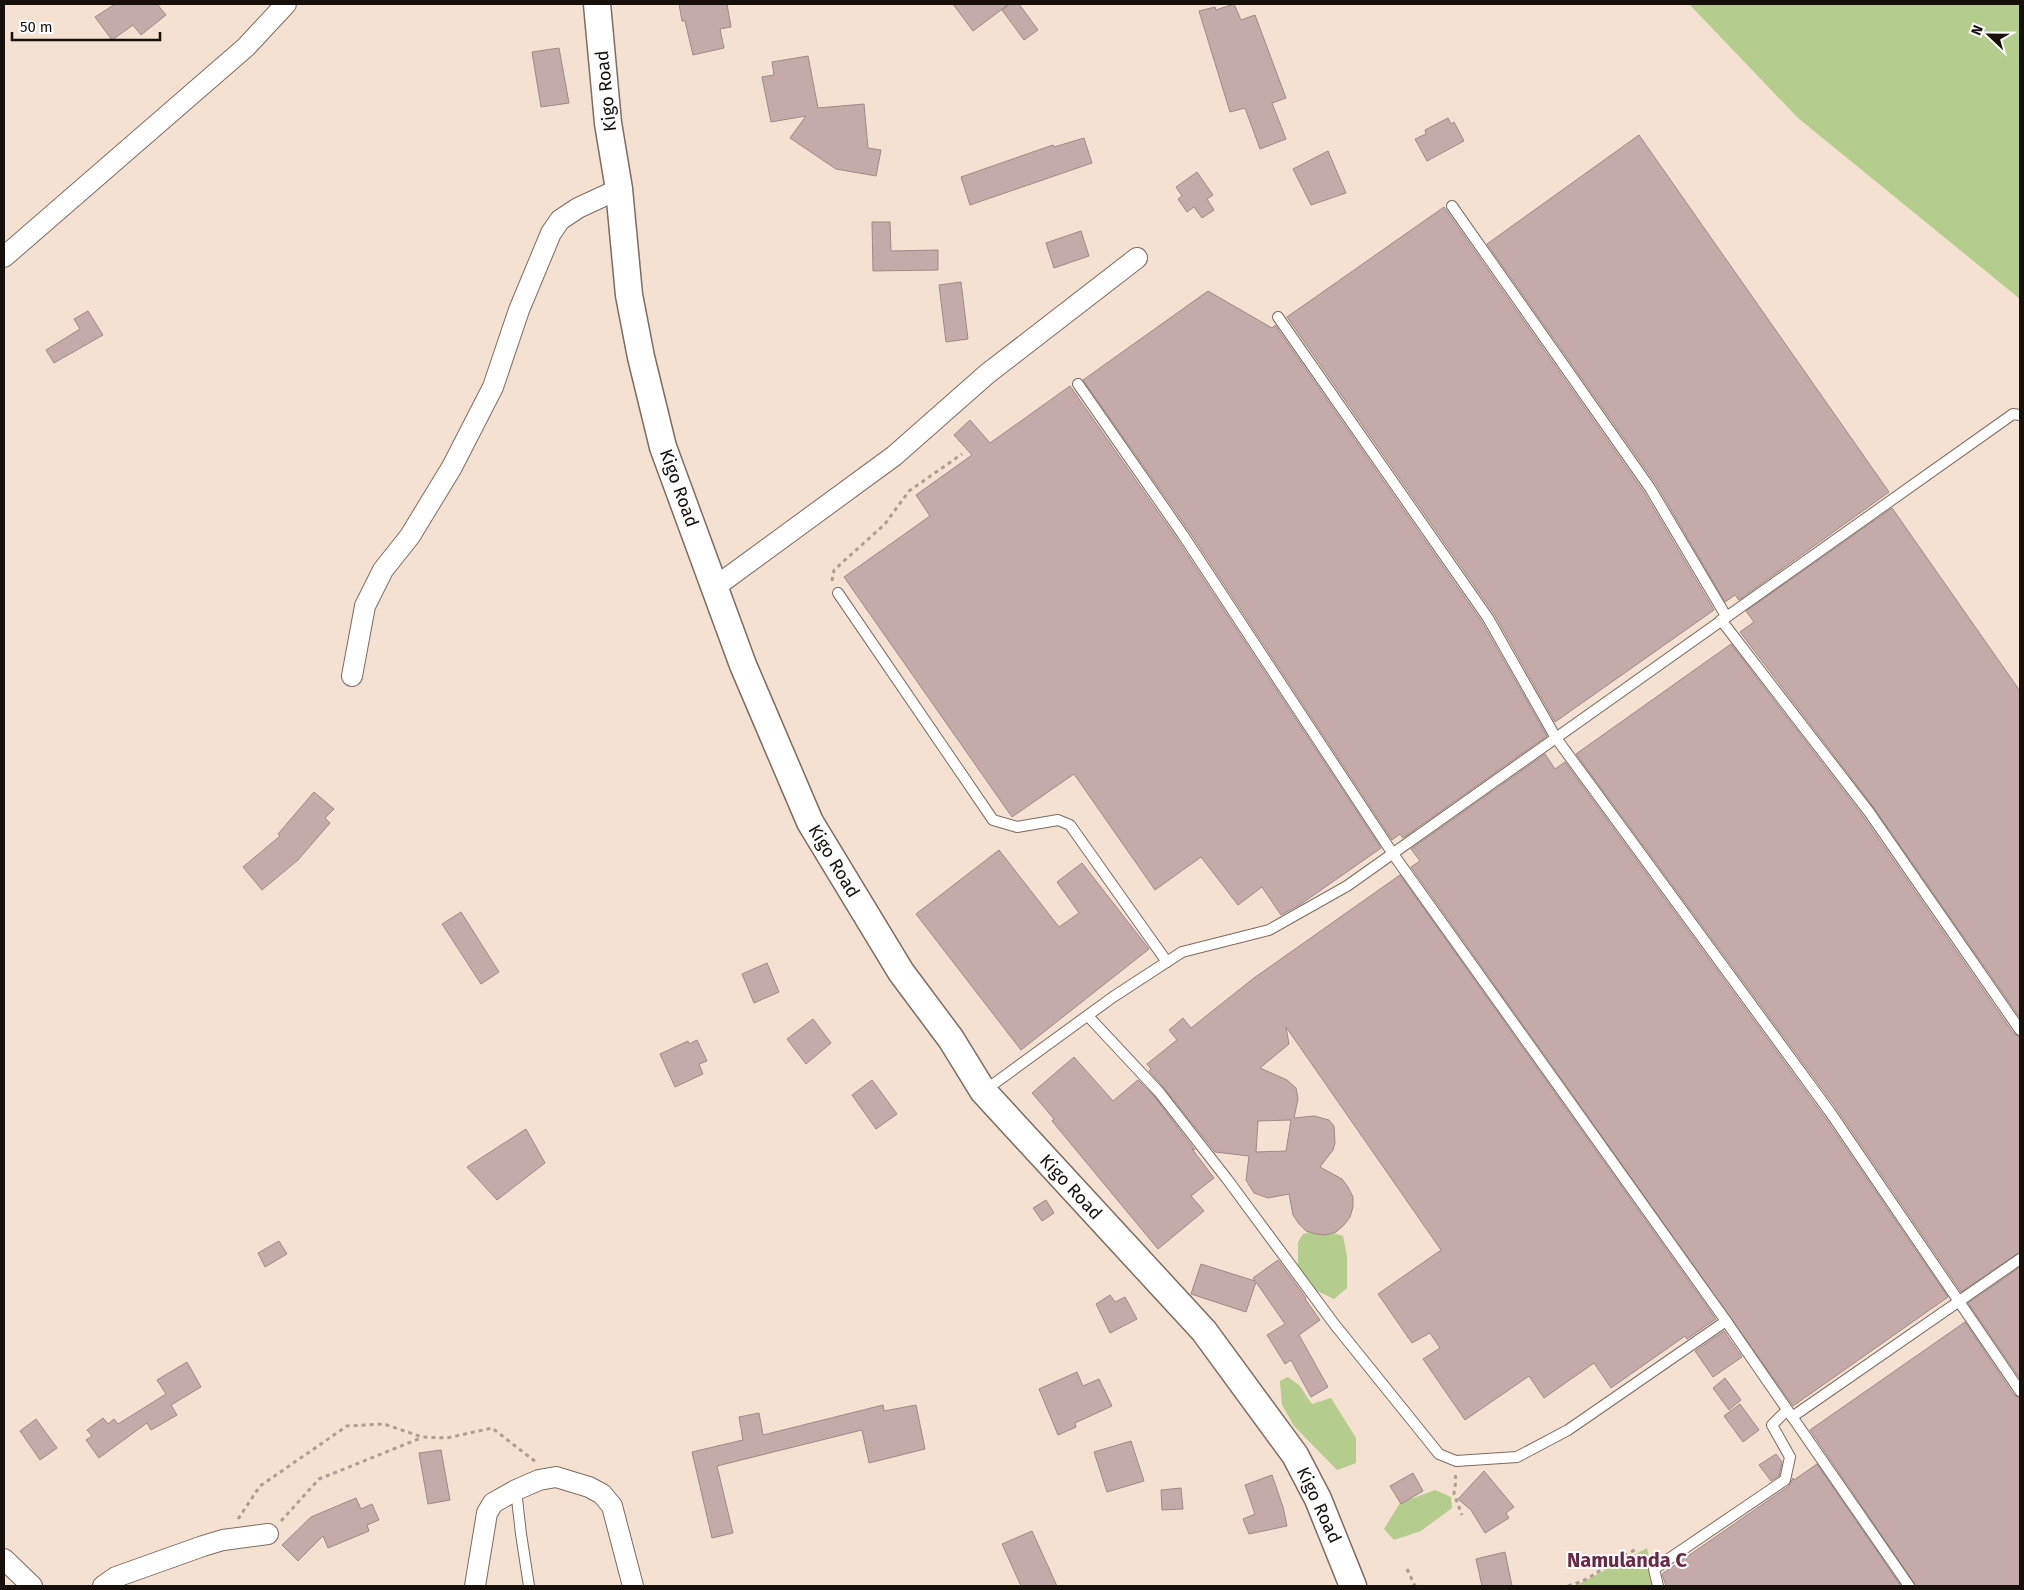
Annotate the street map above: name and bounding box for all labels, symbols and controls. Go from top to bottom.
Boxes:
scale bar [12,10,160,42]
north arrow [1964,10,2014,60]
text: 50 m [20,18,53,36]
text: N [1968,23,1987,38]
street label: Kigo Road [591,49,621,133]
street label: Kigo Road [655,446,703,530]
street label: Kigo Road [804,820,864,902]
street label: Kigo Road [1035,1150,1107,1224]
street label: Kigo Road [1292,1463,1346,1547]
district label: Namulanda C [1567,1548,1688,1572]

